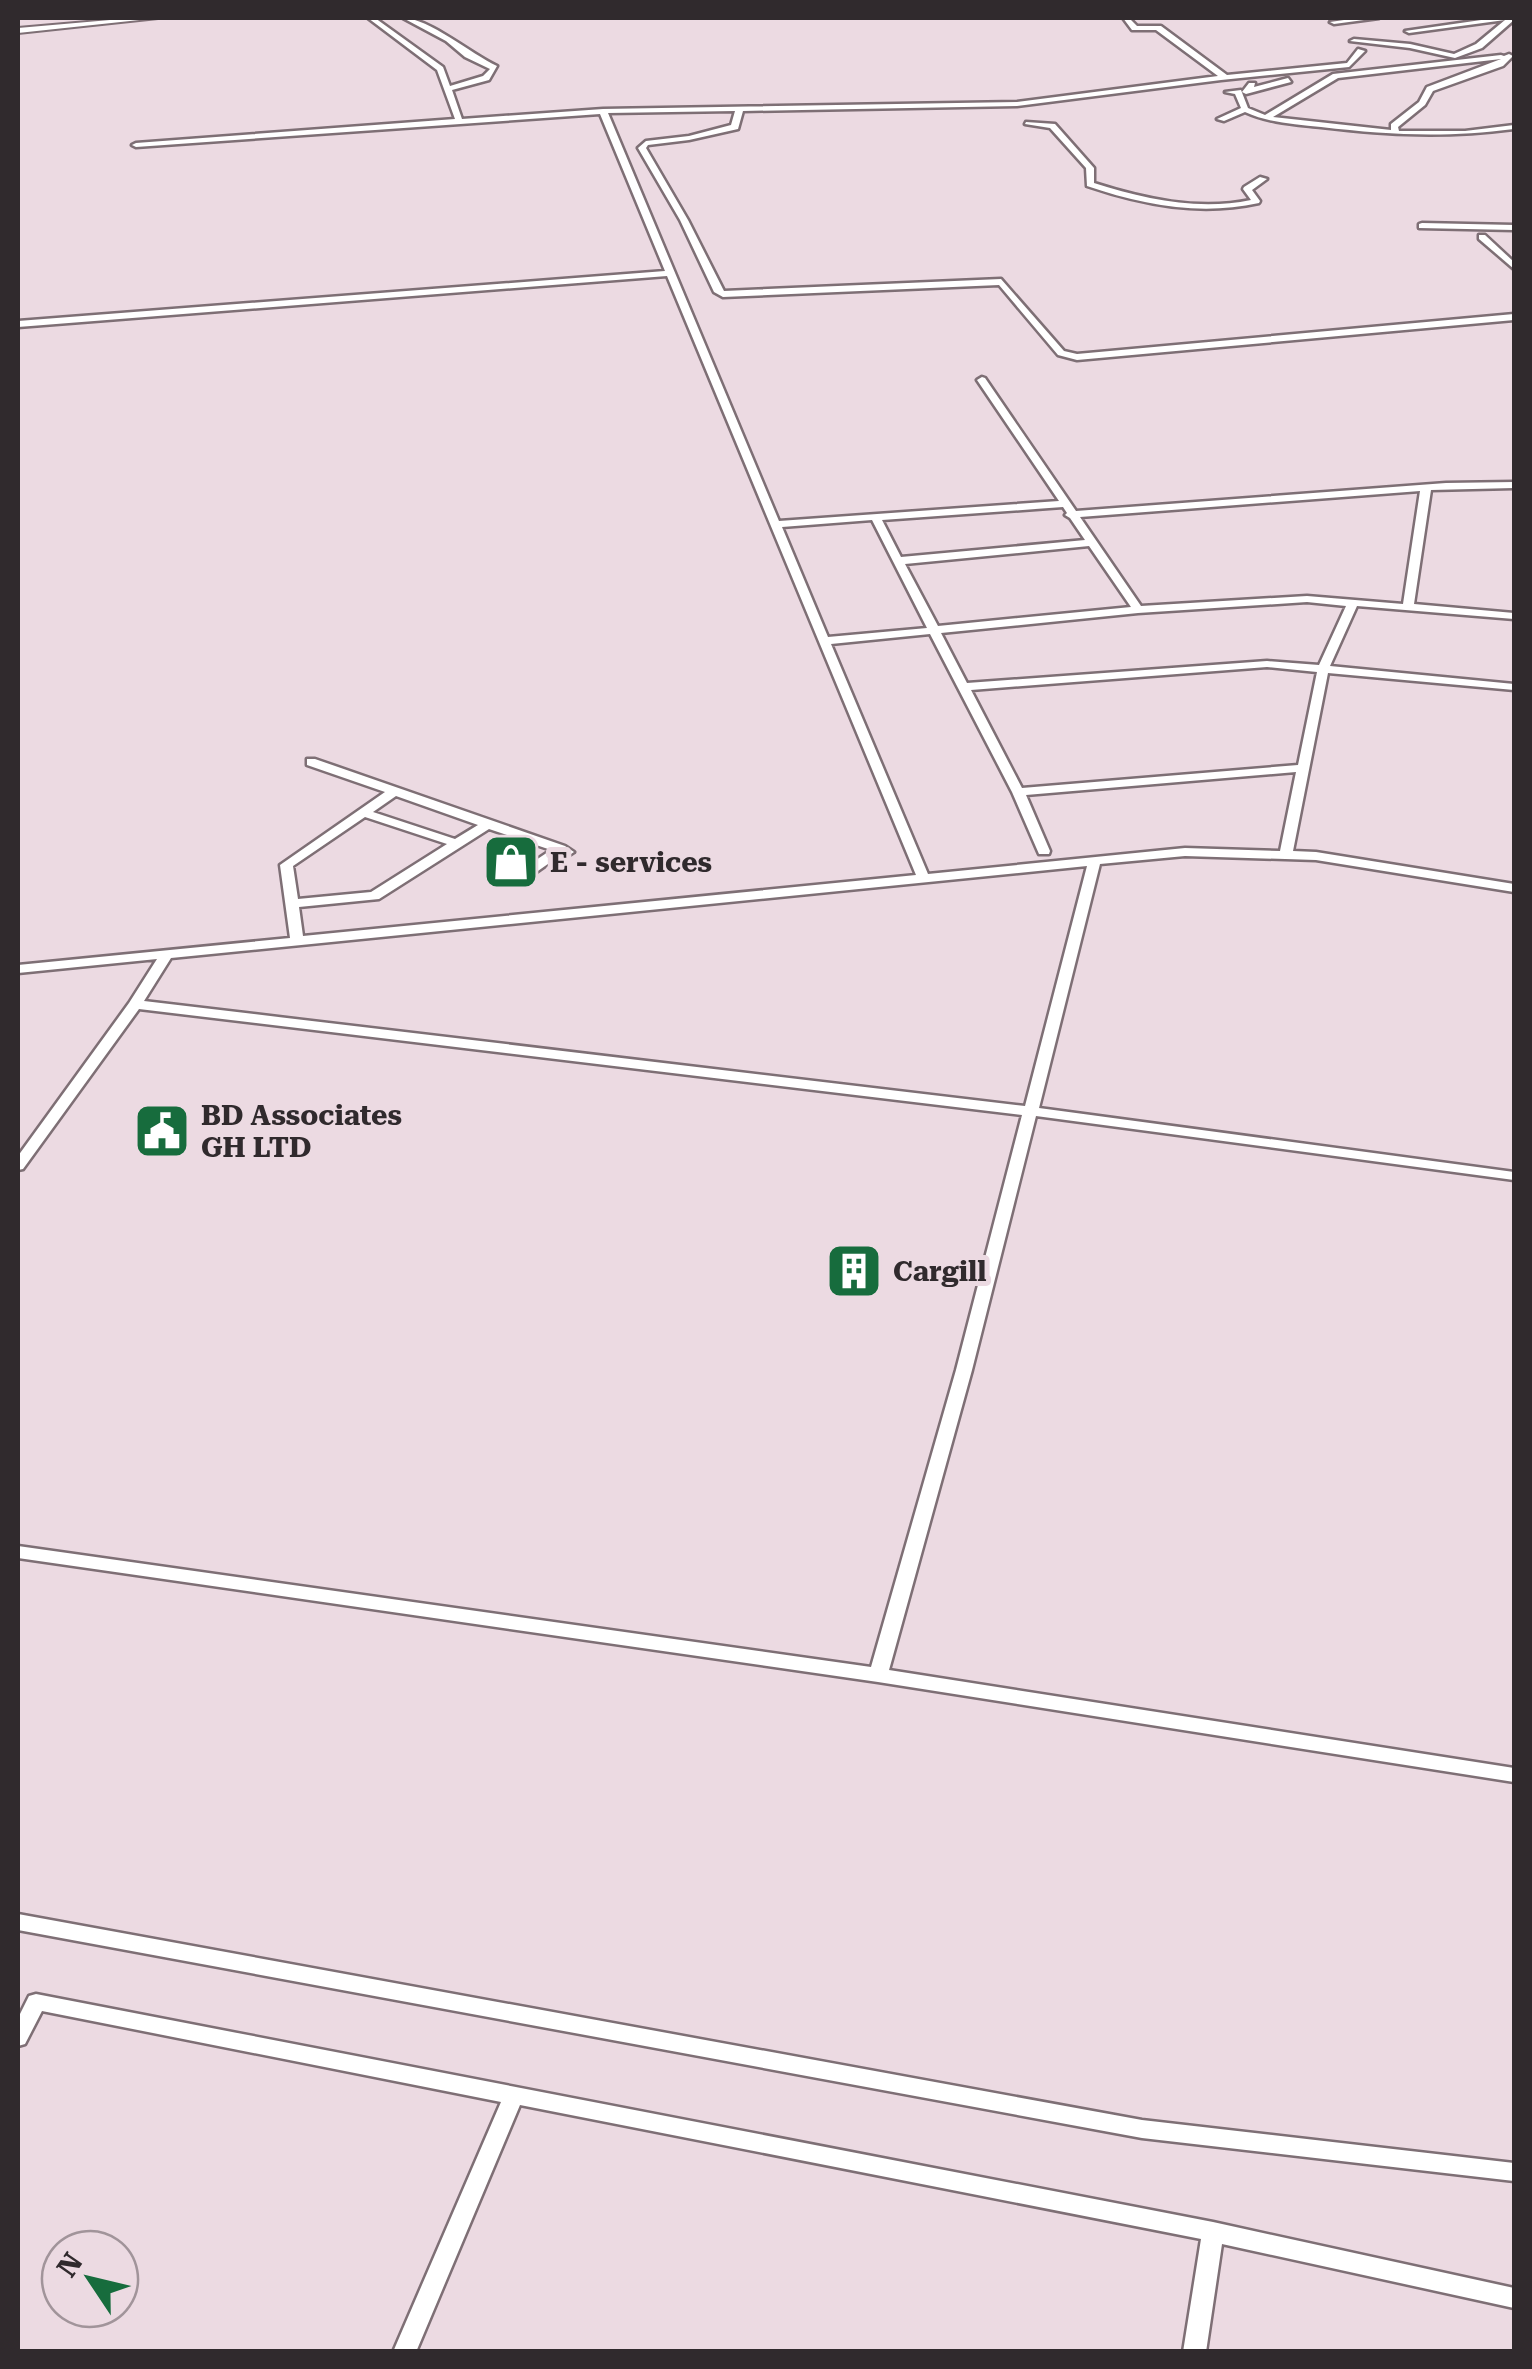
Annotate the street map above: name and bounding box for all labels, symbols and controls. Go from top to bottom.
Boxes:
shop icon: E - services [481,832,541,892]
place label: E - services [550,846,712,879]
place label: BD Associates GH LTD [201,1099,402,1164]
public building icon: BD Associates GH LTD [132,1101,192,1161]
building icon: Cargill [824,1241,884,1301]
place label: Cargill [893,1255,987,1288]
north arrow [40,2229,140,2329]
text: N [50,2247,90,2283]

